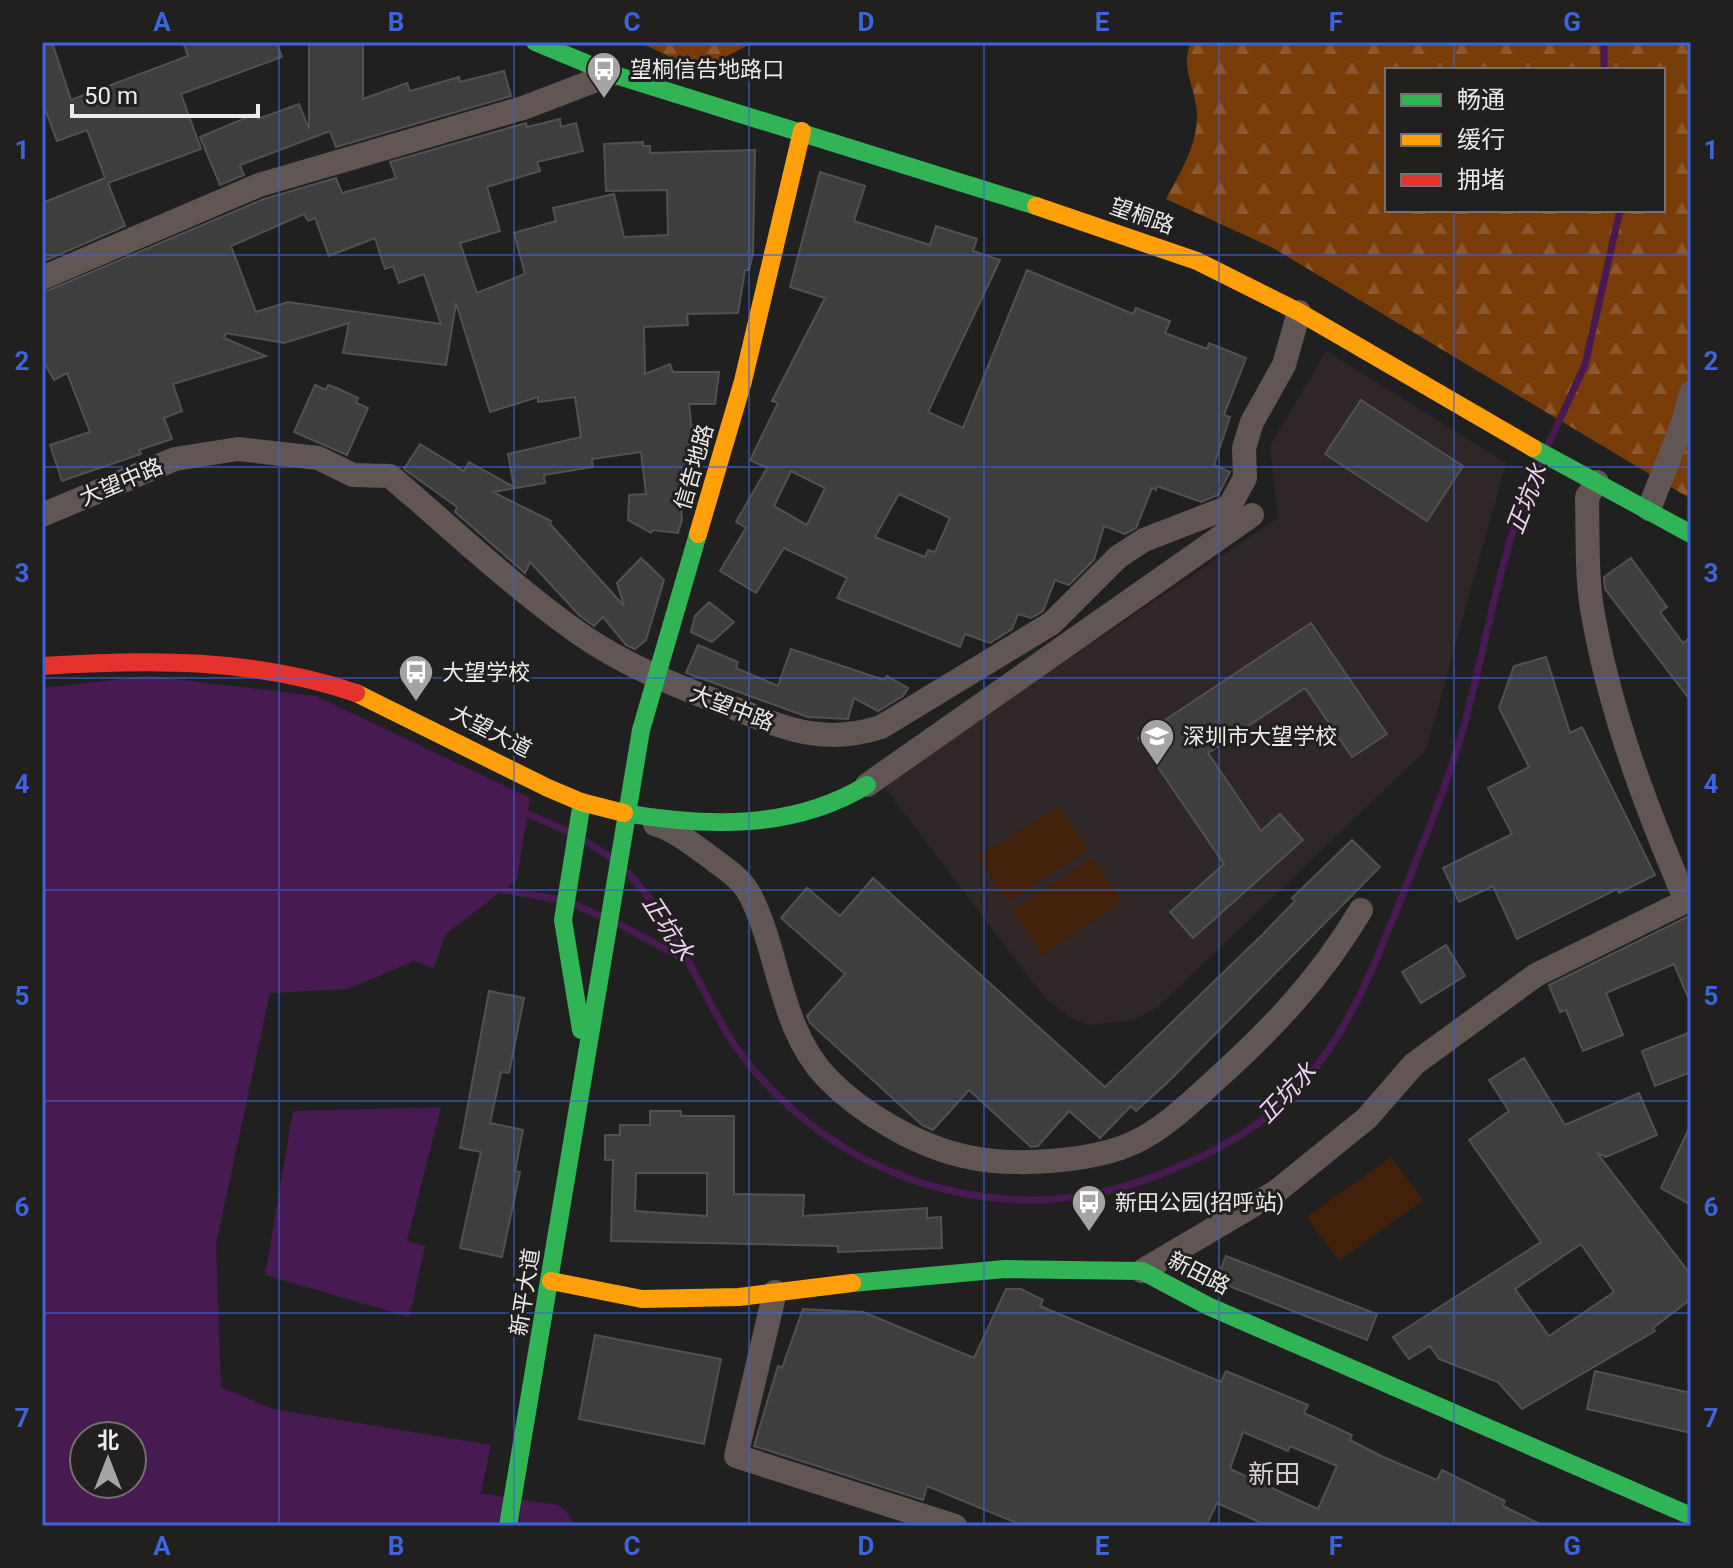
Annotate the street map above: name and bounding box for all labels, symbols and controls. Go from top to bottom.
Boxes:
text: A [153,7,171,37]
text: B [388,7,404,37]
text: C [623,7,641,37]
text: D [858,7,874,37]
text: E [1095,7,1110,37]
text: F [1329,7,1343,37]
text: G [1563,7,1581,37]
bus stop icon: 望桐信告地路口 [585,50,623,100]
place label: 望桐信告地路口 [630,57,784,82]
scale bar [72,68,258,118]
legend [1385,68,1665,212]
text: 50 m [84,82,138,110]
text: 畅通 [1457,86,1505,114]
text: 缓行 [1457,126,1505,154]
text: 1 [15,135,29,165]
text: 1 [1704,135,1718,165]
text: 拥堵 [1457,166,1505,194]
street label: 望桐路 [1107,193,1177,239]
text: 2 [15,346,29,376]
text: 2 [1704,346,1718,376]
street label: 信告地路 [670,421,718,513]
street label: 大望中路 [76,453,166,511]
water label: 正坑水 [1501,459,1553,538]
text: 3 [15,558,29,588]
text: 3 [1704,558,1718,588]
bus stop icon: 大望学校 [397,653,435,703]
place label: 大望学校 [442,660,530,685]
street label: 大望中路 [686,681,778,735]
street label: 大望大道 [446,700,536,762]
school or university icon: 深圳市大望学校 [1138,717,1176,767]
place label: 深圳市大望学校 [1183,724,1337,749]
text: 4 [15,769,30,799]
text: 4 [1704,769,1719,799]
water label: 正坑水 [637,890,700,967]
text: 5 [15,981,29,1011]
text: 5 [1704,981,1718,1011]
water label: 正坑水 [1252,1057,1323,1129]
bus stop icon: 新田公园(招呼站) [1070,1183,1108,1233]
place label: 新田公园(招呼站) [1115,1190,1284,1216]
text: 6 [15,1192,30,1222]
text: 6 [1704,1192,1719,1222]
street label: 新平大道 [506,1247,544,1337]
street label: 新田路 [1164,1247,1234,1299]
text: 7 [15,1403,29,1433]
text: 7 [1704,1403,1718,1433]
north arrow [68,1420,148,1500]
text: 北 [97,1428,119,1453]
district label: 新田 [1248,1459,1300,1489]
text: A [153,1531,171,1561]
text: B [388,1531,404,1561]
text: C [623,1531,641,1561]
text: D [858,1531,874,1561]
text: E [1095,1531,1110,1561]
text: F [1329,1531,1343,1561]
text: G [1563,1531,1581,1561]

